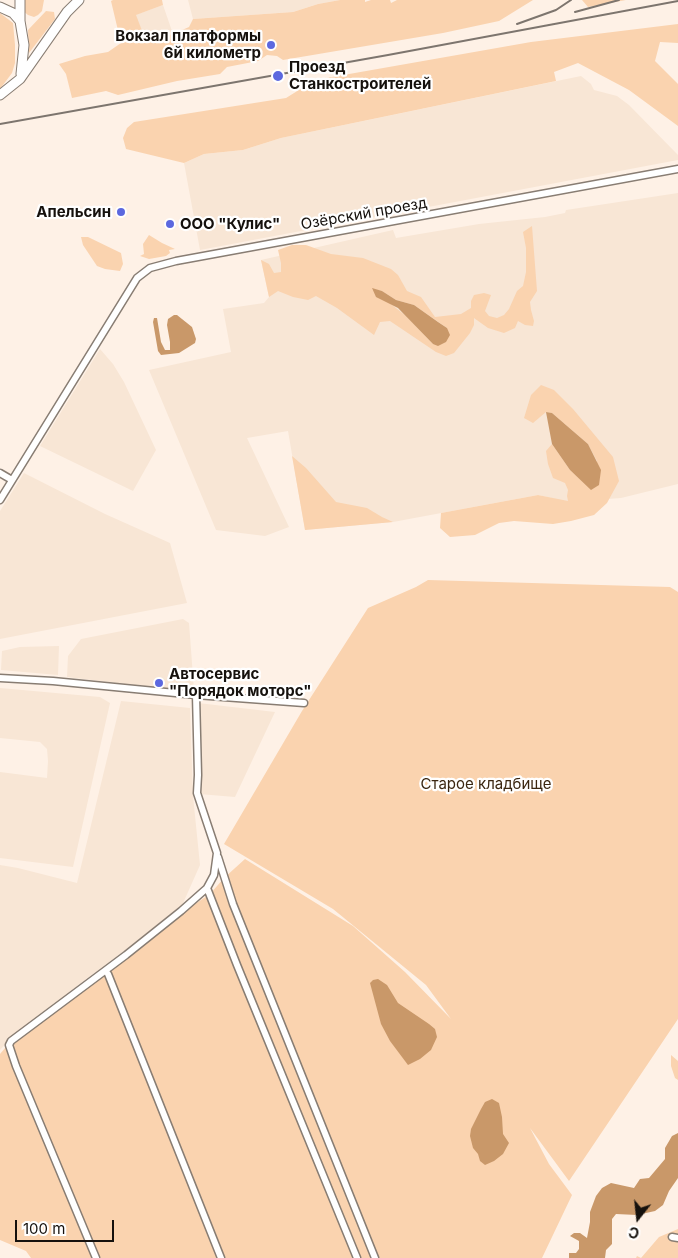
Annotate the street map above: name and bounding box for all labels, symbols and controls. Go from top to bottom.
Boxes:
place label: Вокзал платформы 6й километр [115,27,261,62]
marker: Вокзал платформы 6й километр [265,39,277,51]
place label: Проезд Станкостроителей [289,58,431,93]
marker: Проезд Станкостроителей [271,69,285,83]
street label: Озёрский проезд [299,194,429,234]
place label: Апельсин [36,203,111,221]
marker: Апельсин [115,206,127,218]
place label: ООО "Кулис" [180,215,280,233]
marker: ООО "Кулис" [164,218,176,230]
place label: Автосервис "Порядок моторс" [169,665,311,700]
marker: Автосервис "Порядок моторс" [153,677,165,689]
park label: Старое кладбище [420,775,552,793]
north arrow [613,1193,663,1243]
scale bar [18,1210,116,1242]
text: 100 m [23,1219,65,1238]
text: С [626,1223,641,1243]

